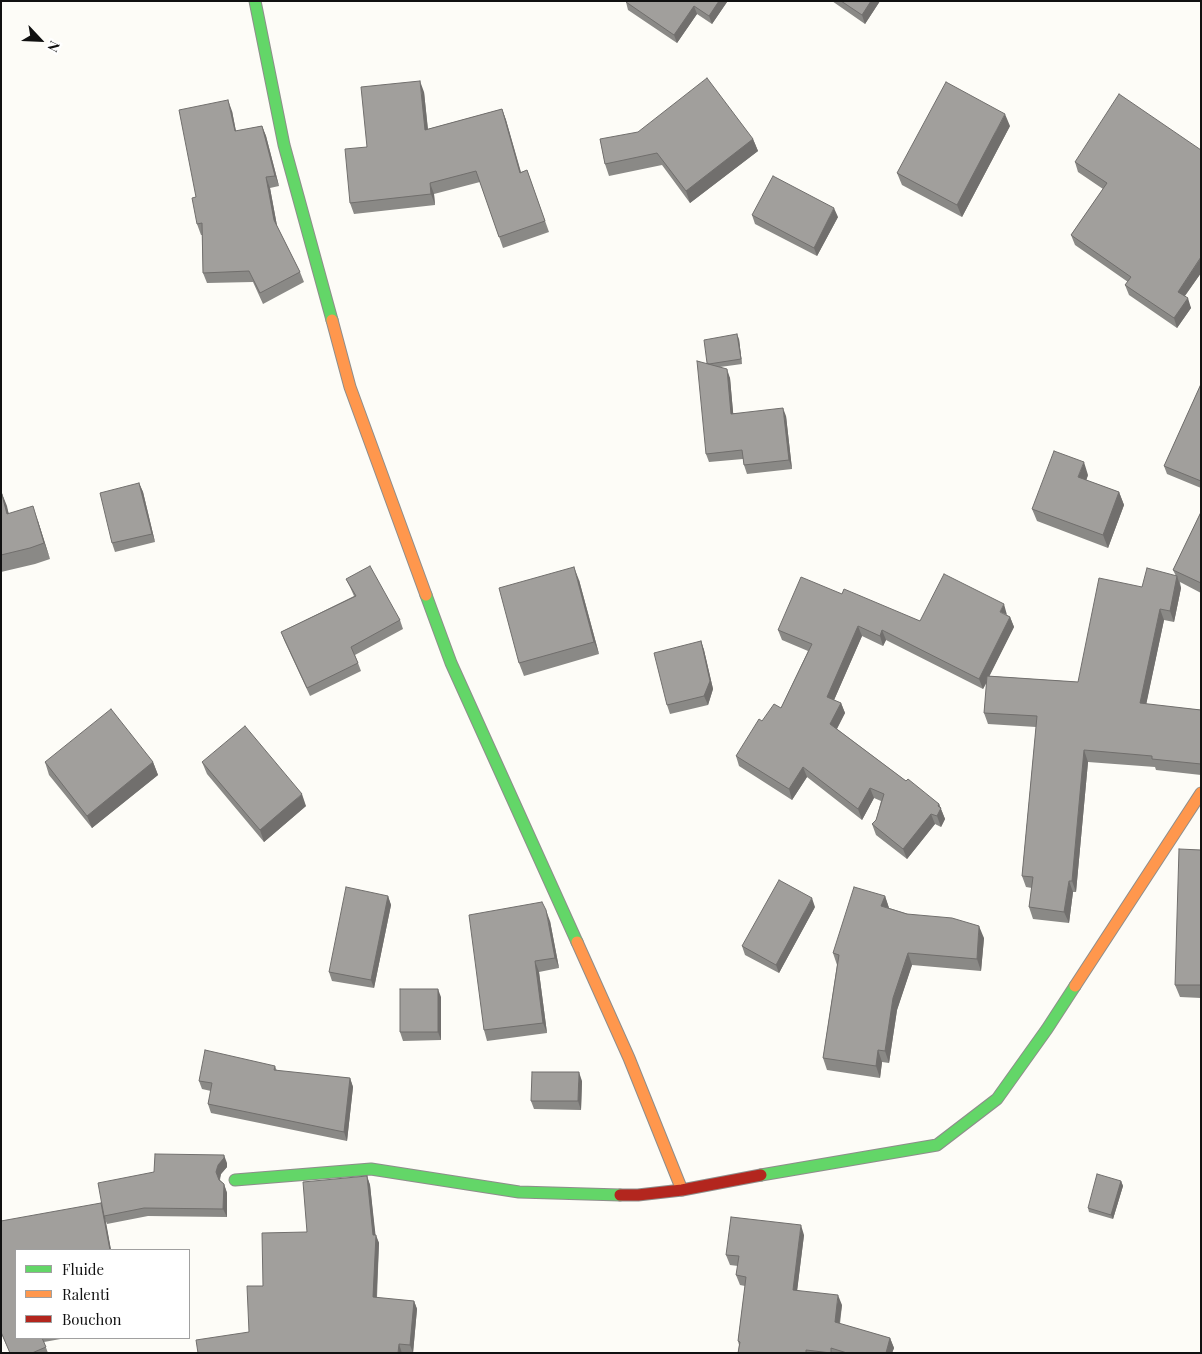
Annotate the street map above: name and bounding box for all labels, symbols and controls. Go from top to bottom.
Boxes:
north arrow [15,15,65,65]
text: N [43,38,65,55]
legend [15,1249,190,1339]
text: Fluide [62,1259,104,1279]
text: Ralenti [62,1284,110,1304]
text: Bouchon [62,1309,122,1329]

